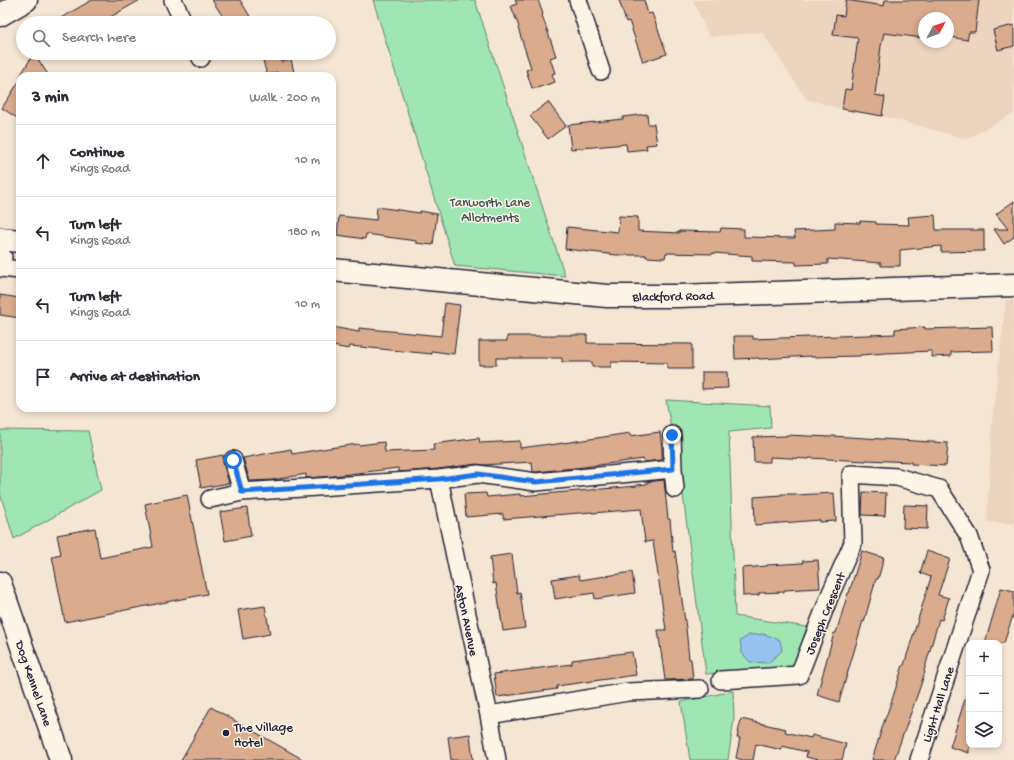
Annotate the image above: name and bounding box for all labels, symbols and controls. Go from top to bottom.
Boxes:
north arrow [918,12,954,48]
search box [16,16,336,60]
icon: search [30,27,52,49]
text: Search here [62,29,136,47]
text: 3 min [32,88,69,108]
text: Walk · 200 m [249,91,320,106]
text: Continue [70,144,124,162]
icon: ahead [32,150,54,172]
text: 10 m [295,153,320,168]
text: Kings Road [70,162,130,177]
park label: Tanworth Lane Allotments [449,196,530,226]
text: Turn left [70,216,121,234]
icon: left [32,222,54,244]
text: 180 m [288,225,320,240]
text: Kings Road [70,234,130,249]
text: Turn left [70,288,121,306]
street label: Blackford Road [631,289,715,306]
icon: left [32,294,54,316]
text: 10 m [295,297,320,312]
text: Kings Road [70,306,130,321]
icon: arrive [32,366,54,388]
text: Arrive at destination [70,368,200,386]
route end [663,426,681,444]
route start [224,451,242,469]
street label: Joseph Crescent [803,569,850,657]
street label: Aston Avenue [451,583,481,658]
street label: Dog Kennel Lane [11,638,54,729]
map controls [966,640,1002,748]
button: + [966,640,1002,676]
street label: Light Hall Lane [920,665,959,744]
button: − [966,676,1002,712]
button: layers [966,712,1002,748]
place label: The Village Hotel [233,721,293,751]
marker: The Village Hotel [221,728,231,738]

